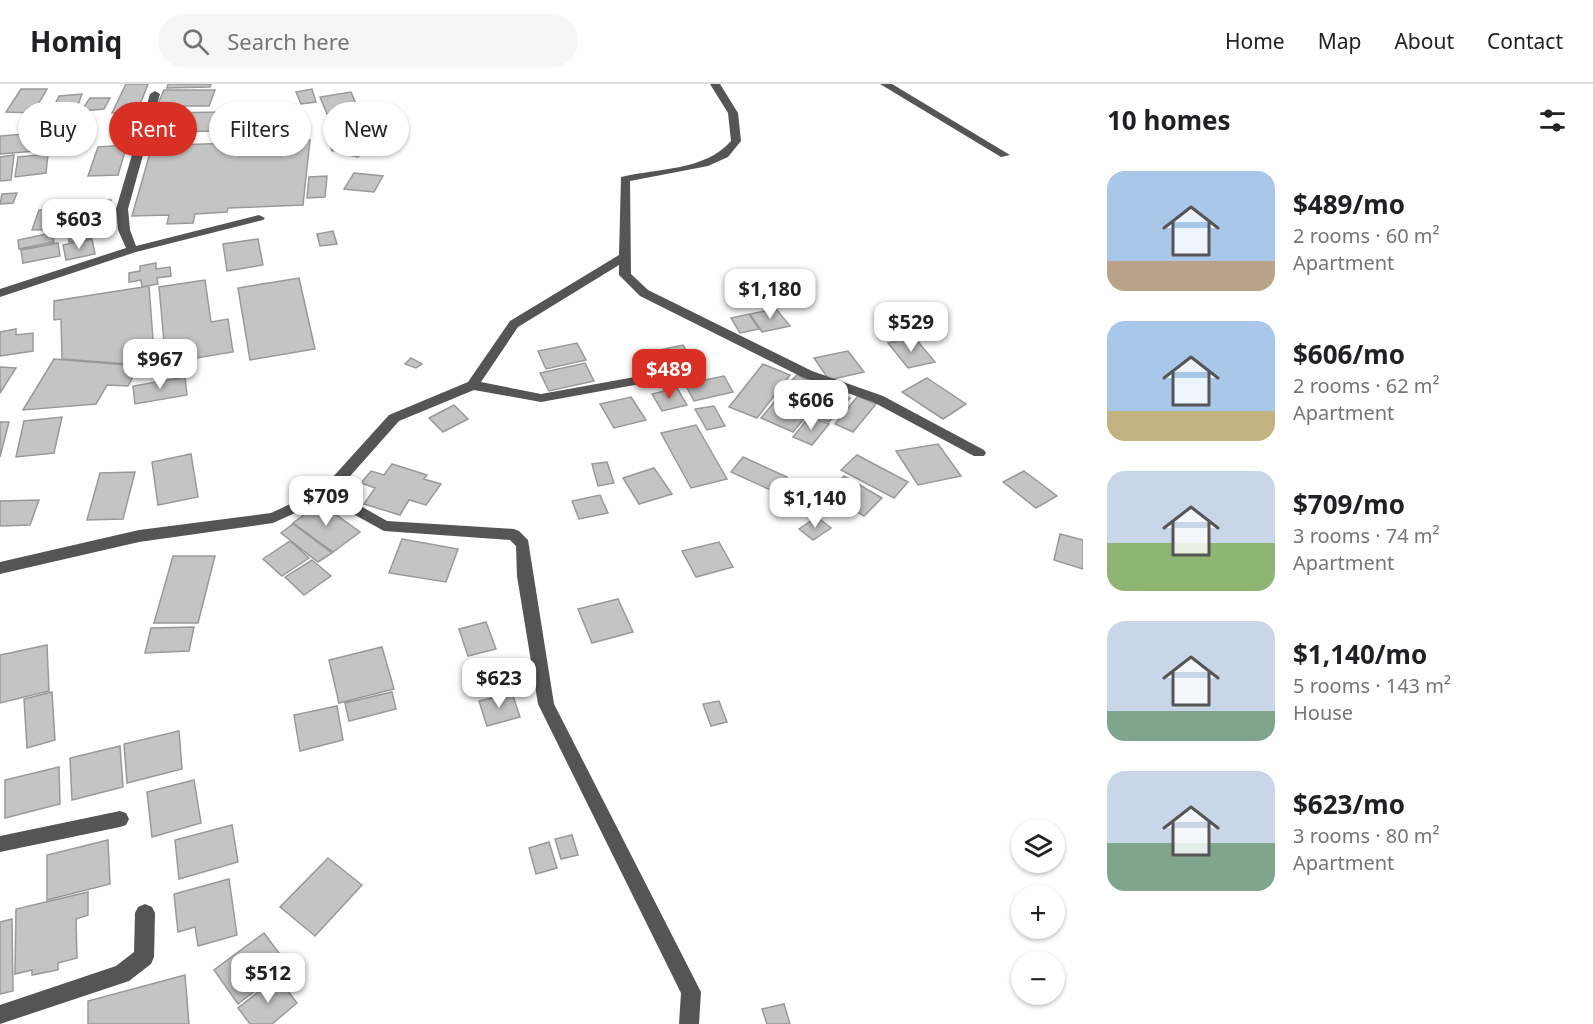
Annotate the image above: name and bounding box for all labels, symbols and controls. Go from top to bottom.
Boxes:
search box [158,14,578,68]
text: Homiq [30,22,122,60]
icon: search [179,25,212,58]
text: Search here [227,26,350,56]
text: Home [1225,27,1285,55]
text: Map [1318,27,1361,55]
text: About [1394,27,1454,55]
text: Contact [1487,27,1563,55]
chip: Buy [18,102,97,156]
chip: Rent [109,102,197,156]
chip: Filters [209,102,311,156]
chip: New [323,102,409,156]
text: 10 homes [1107,102,1231,138]
icon: filters [1536,104,1569,137]
text: $489/mo [1293,186,1405,222]
icon: home [1155,195,1227,267]
pin: $603 [43,199,115,250]
text: $603 [56,205,102,232]
text: 2 rooms · 60 m² [1293,222,1440,249]
text: Apartment [1293,249,1394,276]
pin: $1,180 [721,269,819,320]
text: $1,180 [739,275,801,302]
pin: $529 [875,302,947,353]
text: $529 [888,308,934,335]
text: $606/mo [1293,336,1405,372]
pin: $967 [124,339,196,390]
text: $967 [137,345,183,372]
icon: home [1155,345,1227,417]
pin: $489 [633,349,705,400]
text: $489 [646,355,692,382]
text: 2 rooms · 62 m² [1293,372,1440,399]
pin: $606 [775,380,847,431]
text: $606 [788,386,834,413]
text: Apartment [1293,399,1394,426]
pin: $709 [290,476,362,527]
pin: $1,140 [766,478,864,529]
text: $709 [303,482,349,509]
text: $1,140 [784,484,846,511]
text: $709/mo [1293,486,1405,522]
icon: home [1155,495,1227,567]
text: 3 rooms · 74 m² [1293,522,1440,549]
text: Apartment [1293,549,1394,576]
text: $1,140/mo [1293,636,1427,672]
icon: home [1155,645,1227,717]
pin: $623 [463,658,535,709]
text: $623 [476,664,522,691]
text: 5 rooms · 143 m² [1293,672,1451,699]
text: House [1293,699,1353,726]
text: $623/mo [1293,786,1405,822]
icon: home [1155,795,1227,867]
map controls [1011,819,1065,1005]
button: layers [1011,819,1065,873]
text: 3 rooms · 80 m² [1293,822,1440,849]
text: Apartment [1293,849,1394,876]
button: + [1011,885,1065,939]
button: − [1011,951,1065,1005]
pin: $512 [232,953,304,1004]
text: $512 [245,959,291,986]

